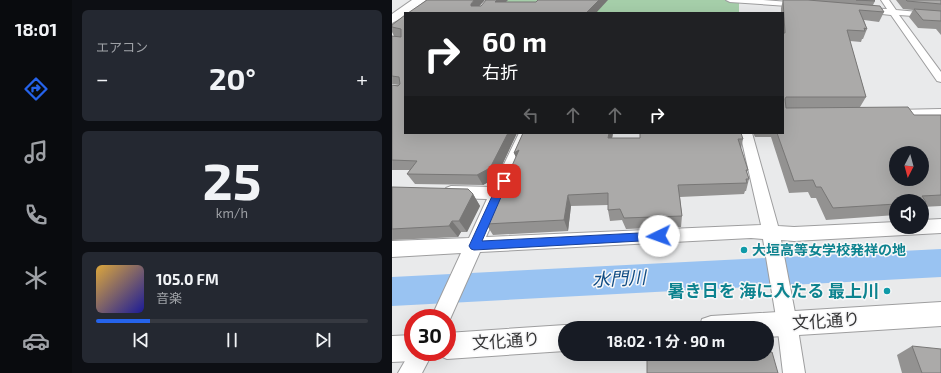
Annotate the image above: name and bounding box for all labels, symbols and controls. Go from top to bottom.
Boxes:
text: 18:01 [15,18,57,40]
text: 60 m [482,24,547,58]
icon: right [416,28,468,80]
text: エアコン [96,39,148,55]
text: 20° [209,60,256,96]
text: 右折 [482,61,518,83]
text: − [96,65,109,91]
text: + [356,65,368,91]
icon: directions [22,75,50,103]
icon: left [520,104,542,126]
icon: ahead [562,104,584,126]
icon: ahead [604,104,626,126]
icon: right [646,104,668,126]
icon: music [22,138,50,166]
north arrow [889,146,929,186]
map controls [889,146,929,234]
text: 25 [203,148,261,210]
pin [487,164,521,198]
icon: arrive [493,170,515,192]
button: sound [889,194,929,234]
icon: phone [22,201,50,229]
text: km/h [216,205,248,221]
position arrow [638,215,680,257]
place label: 大垣高等女学校発祥の地 [752,241,906,258]
marker: 大垣高等女学校発祥の地 [739,245,749,255]
icon: climate [22,264,50,292]
water label: 水門川 [591,265,648,290]
text: 105.0 FM [156,270,219,288]
place label: 暑き日を 海に入たる 最上川 [668,280,879,300]
marker: 暑き日を 海に入たる 最上川 [882,286,892,296]
text: 音楽 [156,290,182,306]
street label: 文化通り [791,308,861,332]
speed limit sign: 30 [404,309,456,361]
icon: car [22,327,50,355]
street label: 文化通り [471,328,541,352]
icon: previous [130,329,152,351]
icon: pause [221,329,243,351]
icon: next [312,329,334,351]
text: 18:02 · 1 分 · 90 m [607,332,725,350]

